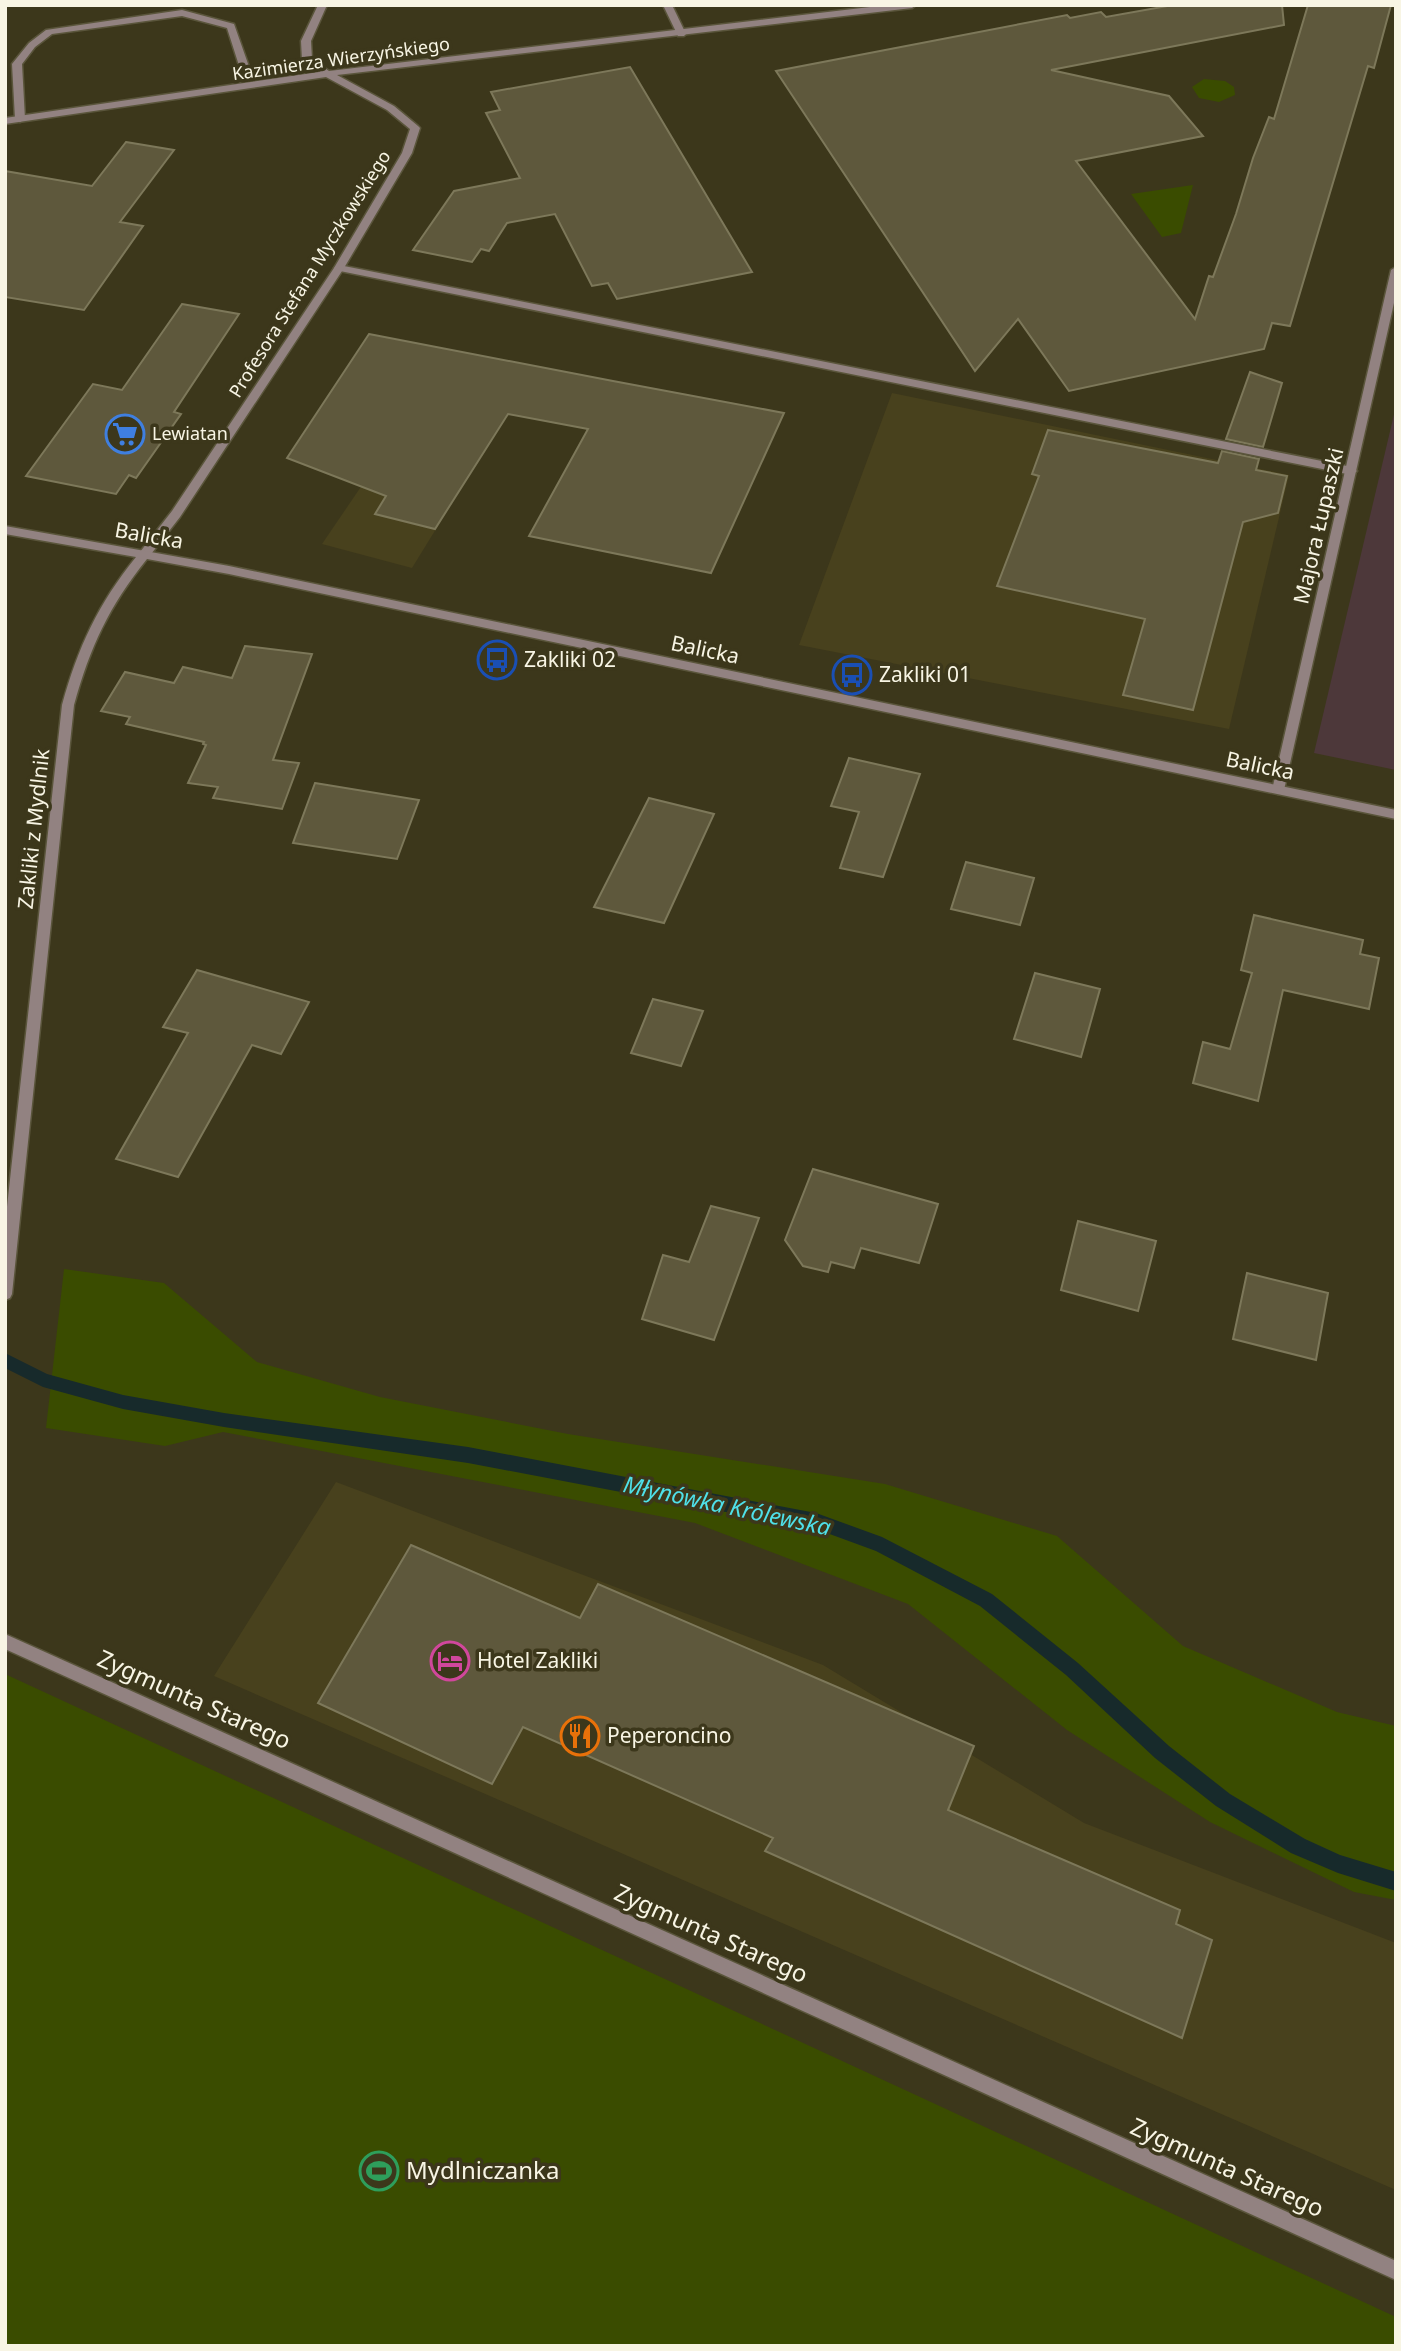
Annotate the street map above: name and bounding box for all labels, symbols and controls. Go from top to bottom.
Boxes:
street label: Kazimierza Wierzyńskiego [231,31,451,85]
street label: Profesora Stefana Myczkowskiego [223,145,395,402]
supermarket icon: Lewiatan [104,413,146,455]
place label: Lewiatan [152,421,228,445]
street label: Majora Łupaszki [1286,445,1350,607]
street label: Balicka [113,515,186,555]
street label: Balicka [668,628,742,670]
bus stop icon: Zakliki 02 [476,639,518,681]
place label: Zakliki 02 [524,645,616,673]
bus stop icon: Zakliki 01 [831,654,873,696]
place label: Zakliki 01 [879,660,971,688]
street label: Balicka [1223,744,1297,786]
street label: Zakliki z Mydlnik [11,747,55,910]
water label: Młynówka Królewska [620,1467,834,1543]
hotel icon: Hotel Zakliki [429,1640,471,1682]
street label: Zygmunta Starego [93,1641,297,1756]
place label: Hotel Zakliki [477,1646,598,1674]
restaurant icon: Peperoncino [559,1715,601,1757]
place label: Peperoncino [607,1721,731,1749]
street label: Zygmunta Starego [610,1875,814,1990]
street label: Zygmunta Starego [1126,2109,1330,2224]
sports icon: Mydlniczanka [358,2150,400,2192]
place label: Mydlniczanka [406,2153,559,2186]

